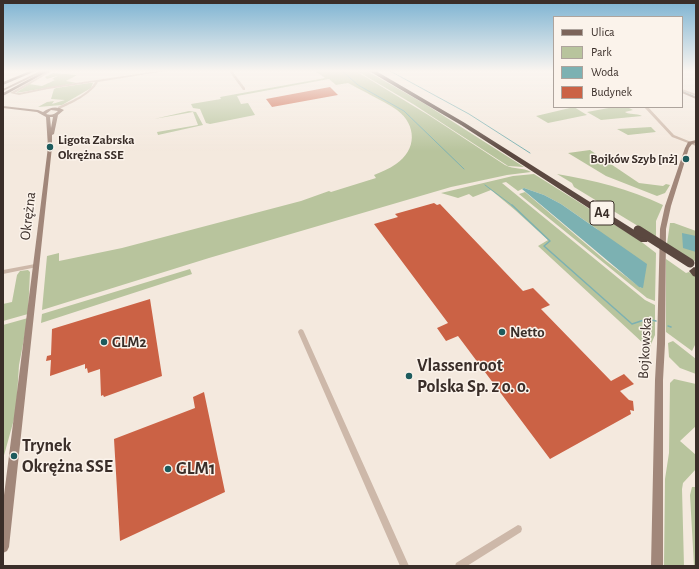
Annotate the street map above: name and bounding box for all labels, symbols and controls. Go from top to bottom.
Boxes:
legend [553,16,683,108]
text: Ulica [591,26,614,38]
text: Park [591,46,612,58]
text: Woda [591,66,619,78]
text: Budynek [591,86,632,98]
place label: Ligota Zabrska Okrężna SSE [58,132,135,163]
marker: Ligota Zabrska Okrężna SSE [45,142,55,152]
place label: Bojków Szyb [nż] [590,151,678,167]
marker: Bojków Szyb [nż] [681,154,691,164]
street label: Okrężna [16,191,40,241]
road number: A4 [590,201,614,225]
street label: Bojkowska [634,317,656,379]
place label: Netto [510,323,545,341]
marker: Netto [497,327,507,337]
place label: GLM2 [112,333,146,351]
marker: GLM2 [99,337,109,347]
place label: Vlassenroot Polska Sp. z o. o. [417,355,529,398]
marker: Vlassenroot Polska Sp. z o. o. [404,371,414,381]
place label: Trynek Okrężna SSE [22,435,113,478]
marker: Trynek Okrężna SSE [9,451,19,461]
place label: GLM1 [176,458,215,480]
marker: GLM1 [163,464,173,474]

